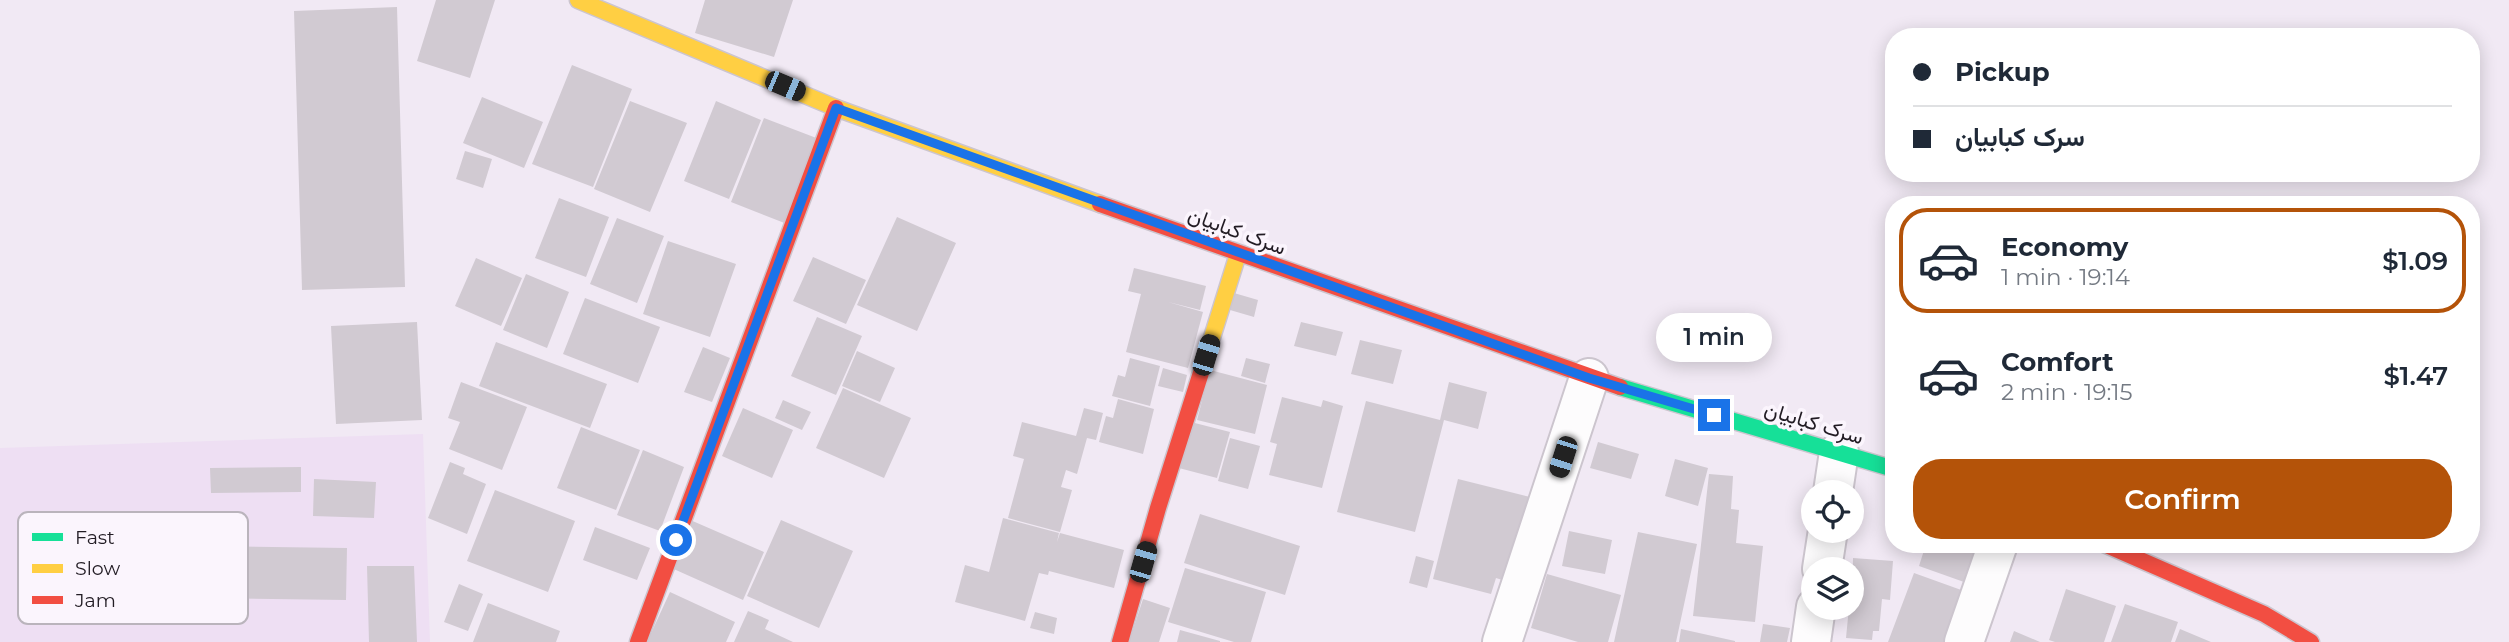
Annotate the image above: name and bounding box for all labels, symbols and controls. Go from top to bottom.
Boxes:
text: Pickup [1955,56,2050,88]
car [762,68,809,104]
text: سرک کبابیان [1955,121,2085,153]
street label: سرک کبابیان [1185,201,1289,261]
icon: car [1917,229,1980,292]
text: Economy [2001,231,2128,263]
text: $1.09 [2382,245,2448,277]
text: 1 min · 19:14 [2001,263,2130,291]
callout: 1 min [1656,314,1772,362]
text: 1 min [1683,323,1745,351]
car [1190,332,1223,378]
icon: car [1917,344,1980,407]
text: Comfort [2001,346,2113,378]
text: $1.47 [2383,360,2448,392]
text: 2 min · 19:15 [2001,378,2133,406]
street label: سرک کبابیان [1761,396,1867,450]
route end [1698,399,1730,431]
car [1547,434,1580,480]
button: Confirm [1913,459,2452,539]
map controls [1801,480,1864,620]
button: locate [1801,480,1864,543]
legend [18,512,248,624]
route start [660,524,692,556]
text: Fast [75,526,115,549]
car [1128,539,1159,585]
text: Slow [75,557,120,580]
button: layers [1801,557,1864,620]
text: Jam [74,589,116,612]

